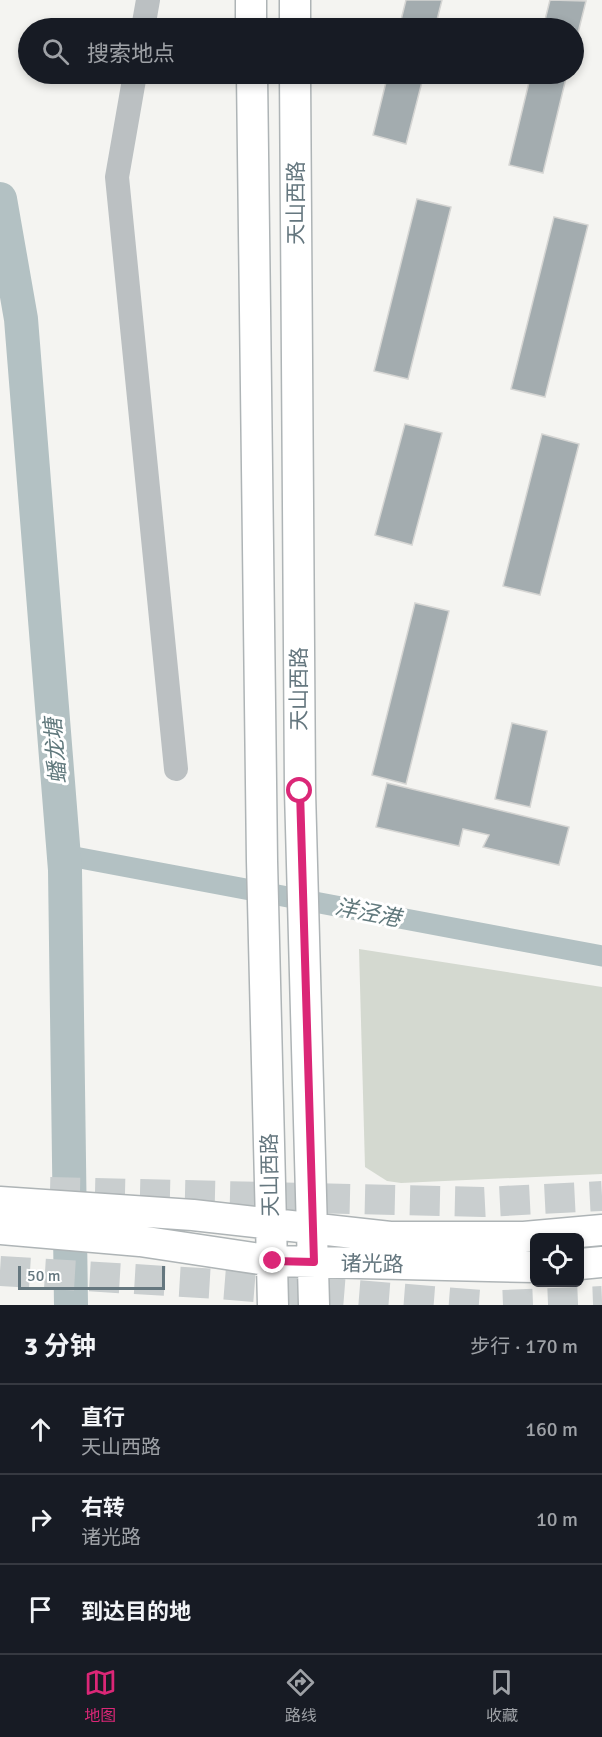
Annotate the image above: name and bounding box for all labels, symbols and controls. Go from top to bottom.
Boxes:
search box [18,18,584,84]
icon: search [39,35,72,68]
text: 搜索地点 [87,40,175,67]
street label: 天山西路 [283,161,309,245]
street label: 天山西路 [286,647,312,731]
water label: 蟠龙塘 [39,713,72,785]
route start [286,777,312,803]
water label: 洋泾港 [333,893,406,933]
street label: 天山西路 [256,1133,284,1217]
map controls [530,1233,584,1287]
button: locate [530,1233,584,1287]
route end [259,1247,285,1273]
street label: 诸光路 [340,1250,404,1278]
scale bar [18,1263,165,1290]
text: 50 m [27,1266,61,1286]
text: 3 分钟 [24,1331,96,1363]
text: 步行 · 170 m [470,1334,578,1359]
text: 直行 [81,1404,125,1431]
icon: ahead [24,1413,57,1446]
text: 160 m [525,1417,578,1442]
text: 天山西路 [81,1435,161,1460]
text: 右转 [81,1494,125,1521]
icon: right [24,1503,57,1536]
text: 10 m [536,1507,578,1532]
text: 诸光路 [81,1525,141,1550]
icon: arrive [24,1593,57,1626]
text: 到达目的地 [81,1598,191,1625]
tab: 地图 [84,1666,117,1726]
tab: 路线 [284,1666,317,1726]
tab: 收藏 [485,1666,518,1726]

